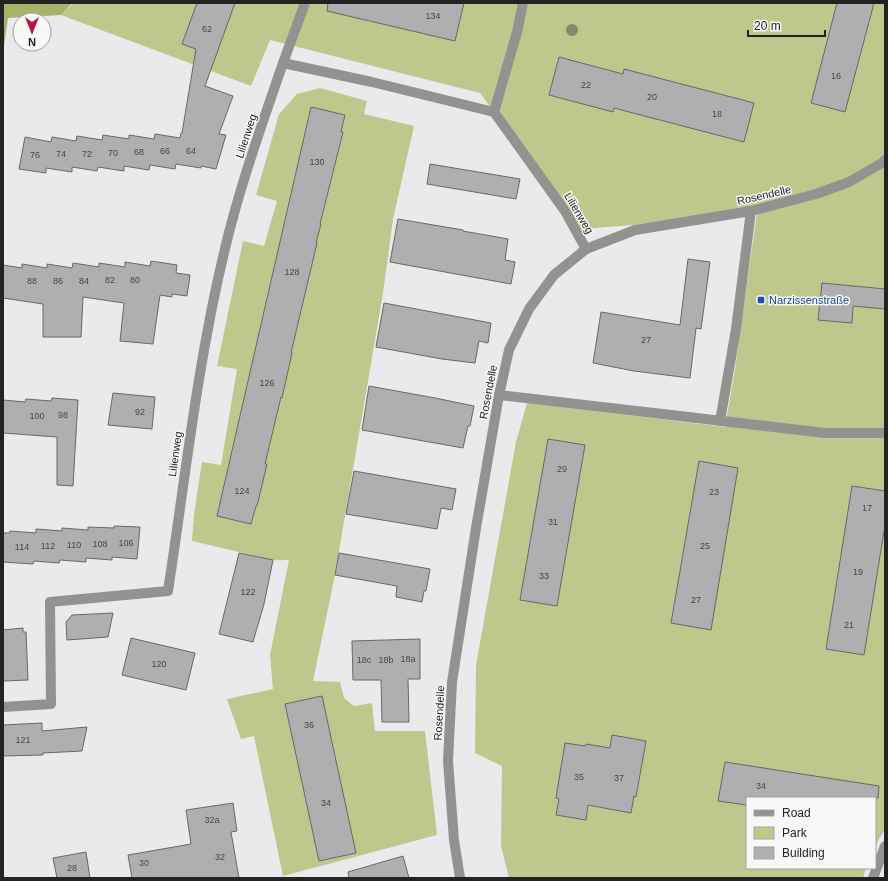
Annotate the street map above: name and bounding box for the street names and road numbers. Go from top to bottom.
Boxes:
street label: Lilienweg [233,112,259,160]
street label: Rosendelle [736,183,792,207]
street label: Lilienweg [562,190,596,236]
street label: Rosendelle [477,364,499,420]
street label: Lilienweg [166,430,184,478]
street label: Rosendelle [432,685,446,741]

